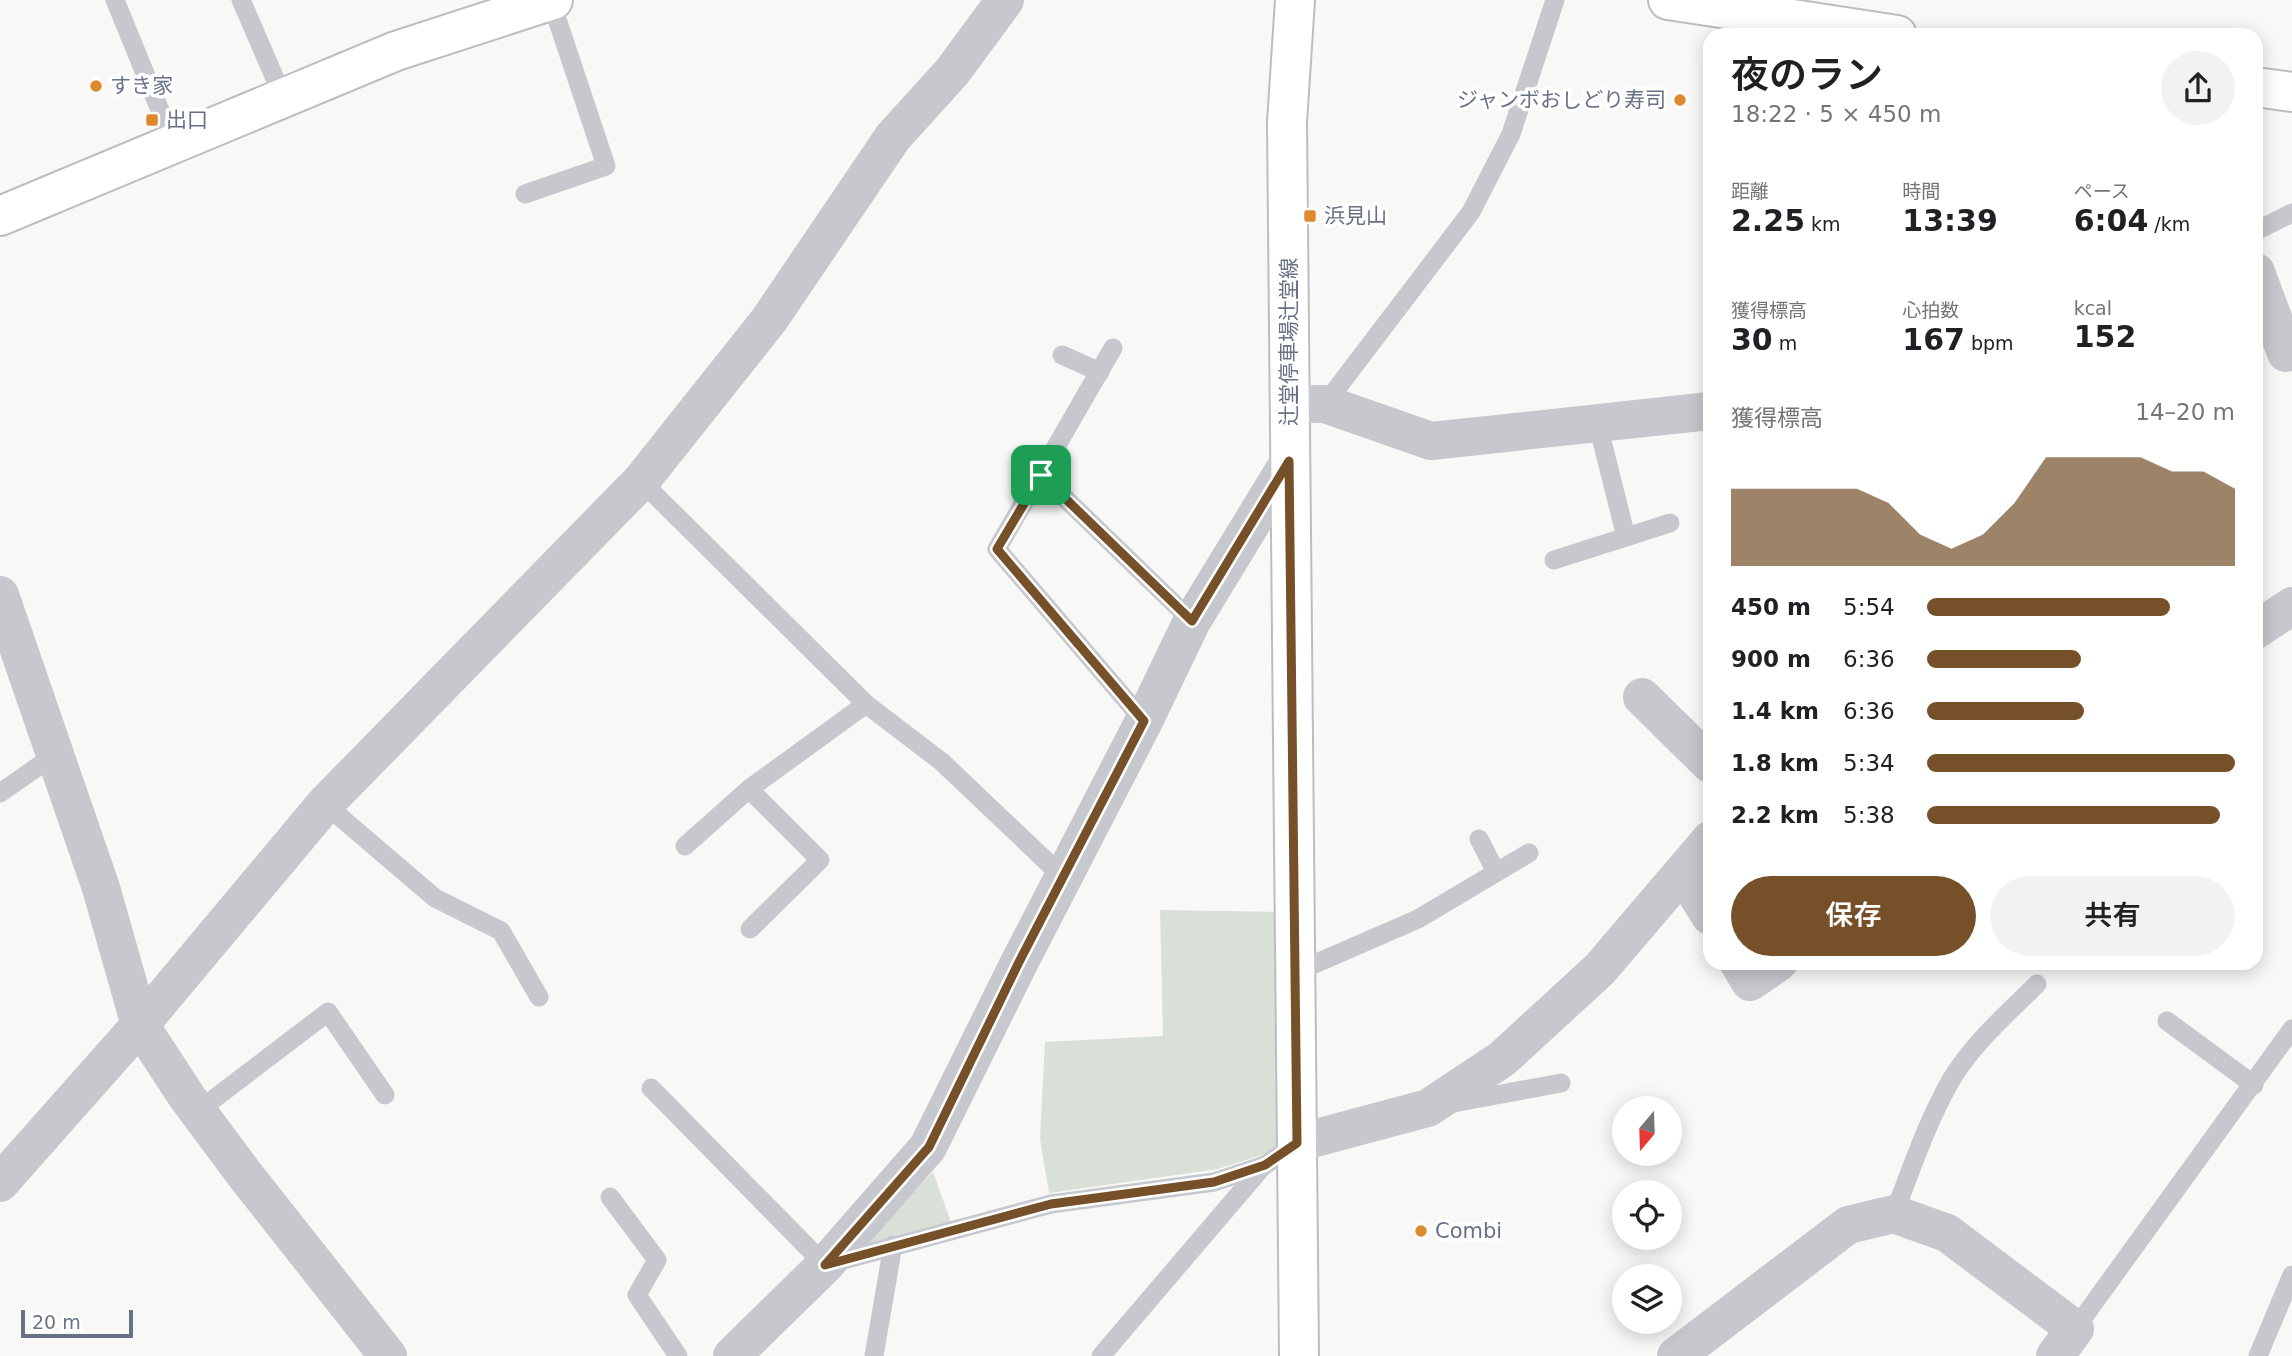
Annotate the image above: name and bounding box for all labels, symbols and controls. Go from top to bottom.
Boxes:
button: share [2161,51,2235,125]
text: 夜のラン [1731,53,1883,97]
place label: すき家 [110,74,173,98]
marker: すき家 [88,78,104,94]
place label: ジャンボおしどり寿司 [1457,88,1666,112]
marker: ジャンボおしどり寿司 [1672,92,1688,108]
text: 18:22 · 5 × 450 m [1731,101,1941,127]
place label: 出口 [166,108,208,132]
marker: 出口 [144,112,160,128]
text: 距離 [1731,180,1769,202]
text: 時間 [1902,180,1940,202]
text: ペース [2074,180,2130,202]
text: 2.25 [1731,203,1805,238]
text: 13:39 [1902,203,1998,238]
text: 6:04 [2074,203,2148,238]
place label: 浜見山 [1324,204,1387,228]
marker: 浜見山 [1302,208,1318,224]
text: km [1805,213,1841,235]
text: /km [2148,213,2190,235]
street label: 辻堂停車場辻堂線 [1277,258,1301,426]
text: kcal [2074,297,2112,319]
text: 獲得標高 [1731,299,1807,321]
text: 心拍数 [1902,299,1959,321]
text: 152 [2074,319,2136,354]
text: 30 [1731,322,1773,357]
text: 167 [1902,322,1965,357]
text: m [1773,332,1797,354]
text: bpm [1965,332,2014,354]
text: 14–20 m [2135,399,2235,425]
text: 獲得標高 [1731,405,1823,431]
pin [1011,445,1071,505]
icon: arrive [1022,456,1060,494]
text: 450 m [1731,594,1811,620]
text: 5:54 [1843,594,1895,620]
text: 900 m [1731,646,1811,672]
text: 6:36 [1843,646,1895,672]
text: 1.4 km [1731,698,1819,724]
text: 6:36 [1843,698,1895,724]
text: 1.8 km [1731,750,1819,776]
text: 5:34 [1843,750,1895,776]
text: 2.2 km [1731,802,1819,828]
text: 5:38 [1843,802,1895,828]
button: 保存 [1731,876,1976,956]
button: 共有 [1990,876,2235,956]
north arrow [1612,1096,1682,1166]
map controls [1612,1096,1682,1334]
button: locate [1612,1180,1682,1250]
place label: Combi [1435,1219,1502,1243]
marker: Combi [1413,1223,1429,1239]
button: layers [1612,1264,1682,1334]
scale bar [21,1307,133,1339]
text: 20 m [32,1311,81,1333]

